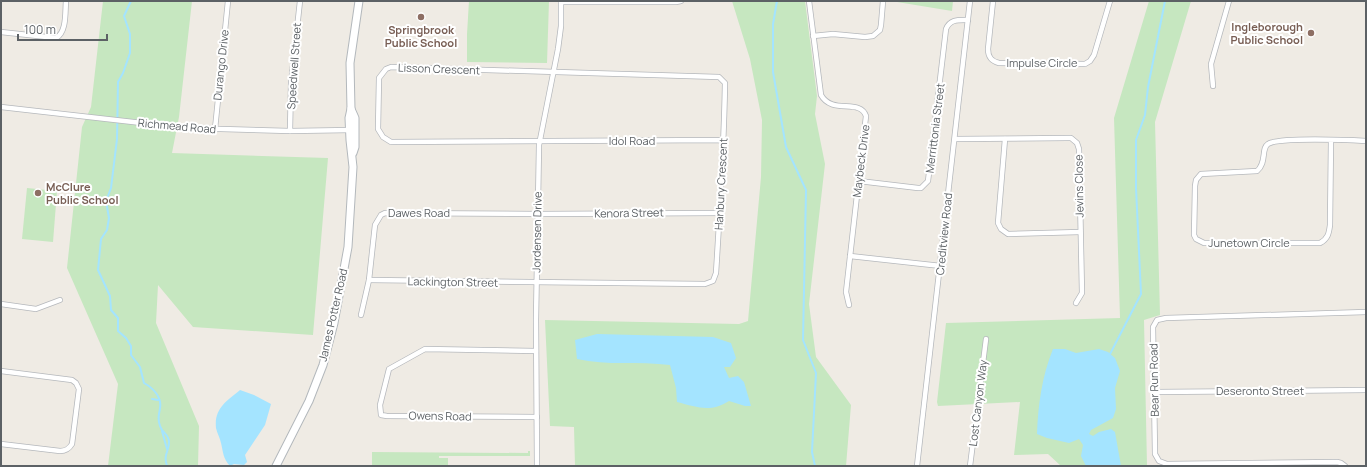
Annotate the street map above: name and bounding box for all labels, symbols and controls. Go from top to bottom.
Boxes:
marker: Springbrook Public School [416,12,426,22]
scale bar [18,16,107,42]
place label: Ingleborough Public School [1230,19,1303,47]
text: 100 m [24,21,56,38]
street label: Speedwell Street [283,22,304,110]
place label: Springbrook Public School [385,22,457,50]
street label: Durango Drive [209,28,232,101]
marker: Ingleborough Public School [1306,28,1316,38]
street label: Impulse Circle [1006,55,1078,70]
street label: Lisson Crescent [398,60,480,77]
street label: Merrittonia Street [922,82,947,174]
street label: Richmead Road [137,115,217,136]
street label: Maybeck Drive [849,123,872,198]
street label: Idol Road [609,133,655,148]
street label: Hanbury Crescent [711,138,730,230]
street label: Jevins Close [1070,154,1087,218]
place label: McClure Public School [46,179,119,207]
marker: McClure Public School [33,188,43,198]
street label: Jordensen Drive [528,191,545,273]
street label: Creditview Road [932,192,955,276]
street label: Kenora Street [594,204,664,221]
street label: Dawes Road [388,205,450,220]
street label: Junetown Circle [1208,235,1290,250]
street label: James Potter Road [315,267,350,363]
street label: Lackington Street [408,273,498,290]
street label: Bear Run Road [1145,343,1162,417]
street label: Lost Canyon Way [965,359,990,447]
street label: Deseronto Street [1216,383,1304,398]
street label: Owens Road [408,407,472,424]

